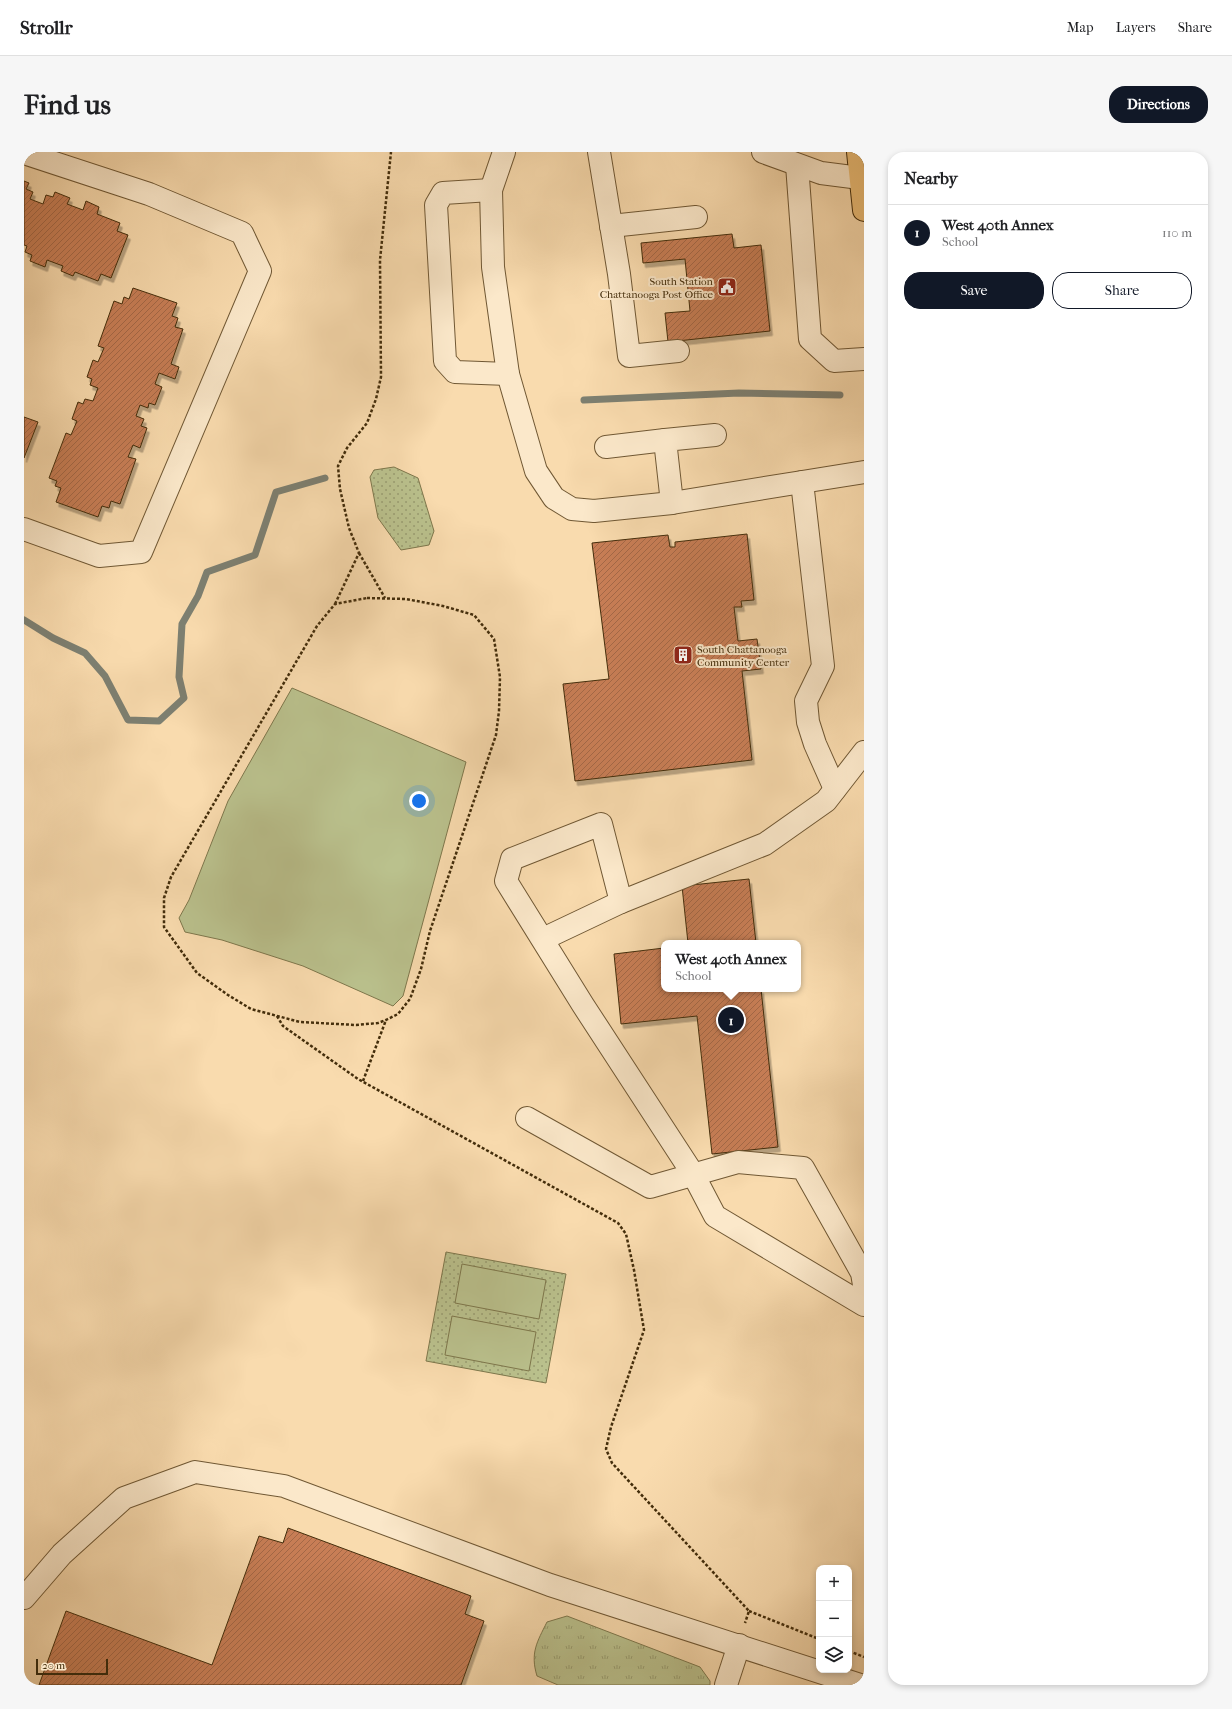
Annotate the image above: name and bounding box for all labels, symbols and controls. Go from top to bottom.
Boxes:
text: Strollr [20,17,73,39]
text: Map [1067,19,1094,36]
text: Layers [1116,19,1156,36]
text: Share [1178,19,1212,36]
button: Directions [1109,86,1208,123]
text: Find us [24,88,111,121]
text: Nearby [904,168,958,188]
text: West 40th Annex [942,216,1054,234]
text: 1 [915,225,919,240]
text: 110 m [1162,225,1192,240]
text: School [942,234,978,249]
button: Save [904,272,1044,309]
button: Share [1052,272,1192,309]
place label: South Station Chattanooga Post Office [600,275,714,301]
public building icon: South Station Chattanooga Post Office [716,276,738,298]
place label: South Chattanooga Community Center [697,643,790,669]
building icon: South Chattanooga Community Center [672,644,694,666]
your location [409,791,429,811]
popup [661,940,801,992]
text: West 40th Annex [675,950,787,968]
text: School [675,968,712,983]
pin: 1 [718,1005,744,1035]
map controls [816,1565,852,1673]
button: + [816,1565,852,1601]
button: − [816,1601,852,1637]
button: layers [816,1637,852,1673]
scale bar [36,1657,108,1676]
text: 20 m [42,1659,65,1672]

